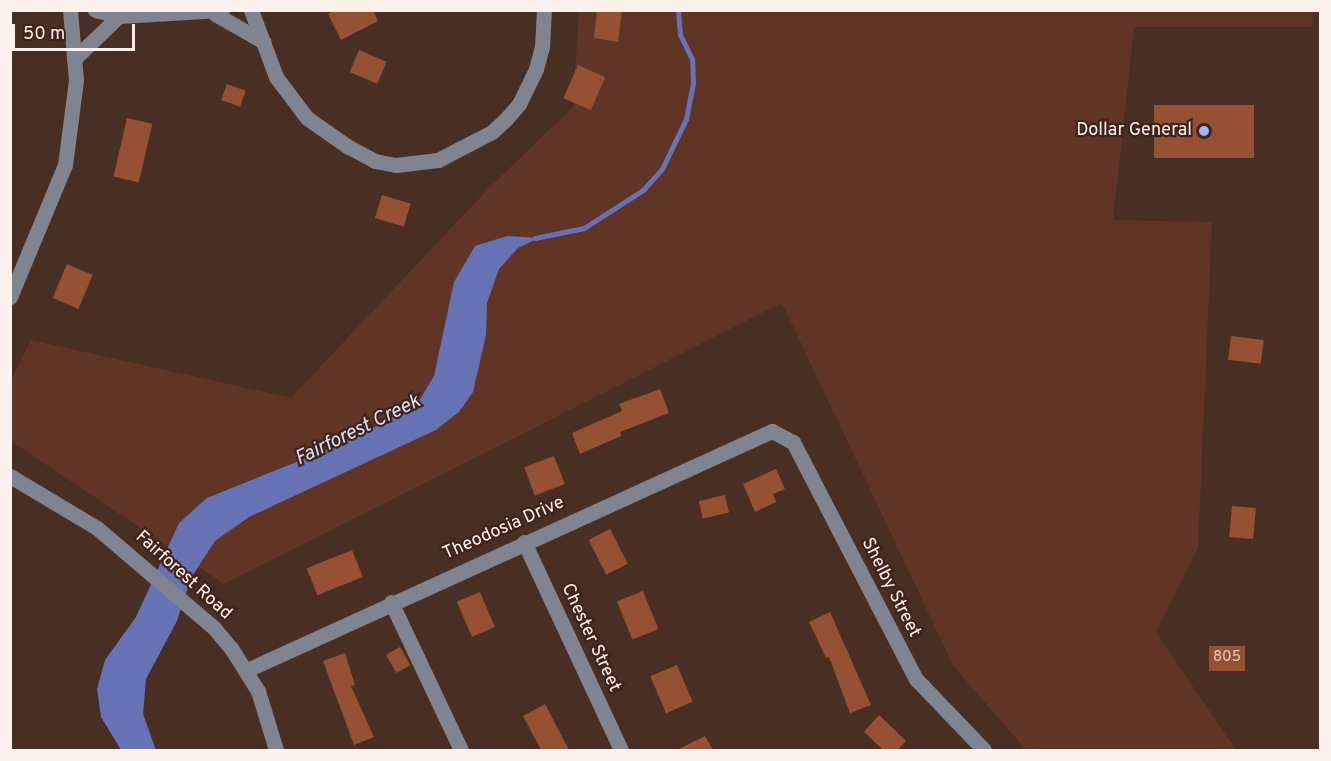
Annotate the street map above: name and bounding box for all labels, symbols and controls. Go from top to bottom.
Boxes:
scale bar [15,12,138,50]
text: 50 m [23,23,65,46]
place label: Dollar General [1076,120,1192,142]
marker: Dollar General [1197,124,1211,138]
water label: Fairforest Creek [291,390,425,472]
street label: Theodosia Drive [440,493,568,565]
street label: Fairforest Road [130,527,236,625]
street label: Shelby Street [856,535,924,641]
street label: Chester Street [555,580,625,696]
house number: 805 [1213,649,1241,667]

